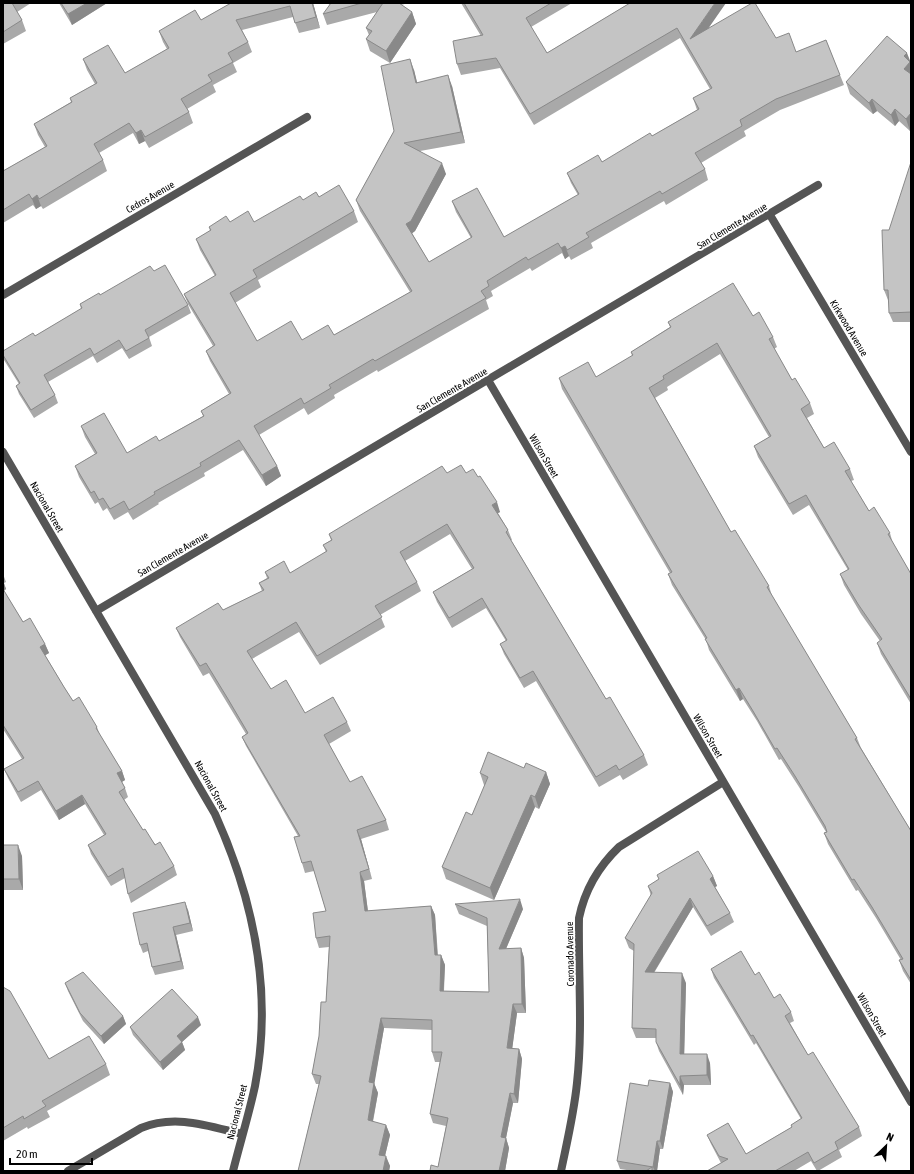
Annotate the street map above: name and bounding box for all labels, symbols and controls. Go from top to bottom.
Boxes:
street label: Cedros Avenue [124,179,177,215]
street label: San Clemente Avenue [695,201,769,251]
street label: Kirkwood Avenue [828,298,870,358]
street label: San Clemente Avenue [415,365,490,415]
street label: Wilson Street [527,432,561,480]
street label: Nacional Street [28,480,66,534]
street label: San Clemente Avenue [136,529,211,579]
street label: Wilson Street [691,712,725,760]
street label: Nacional Street [192,759,230,814]
street label: Coronado Avenue [564,921,576,987]
street label: Wilson Street [855,991,889,1039]
street label: Nacional Street [225,1083,249,1141]
north arrow [866,1126,906,1166]
text: N [885,1130,896,1144]
scale bar [10,1140,92,1166]
text: 20 m [16,1147,38,1161]

